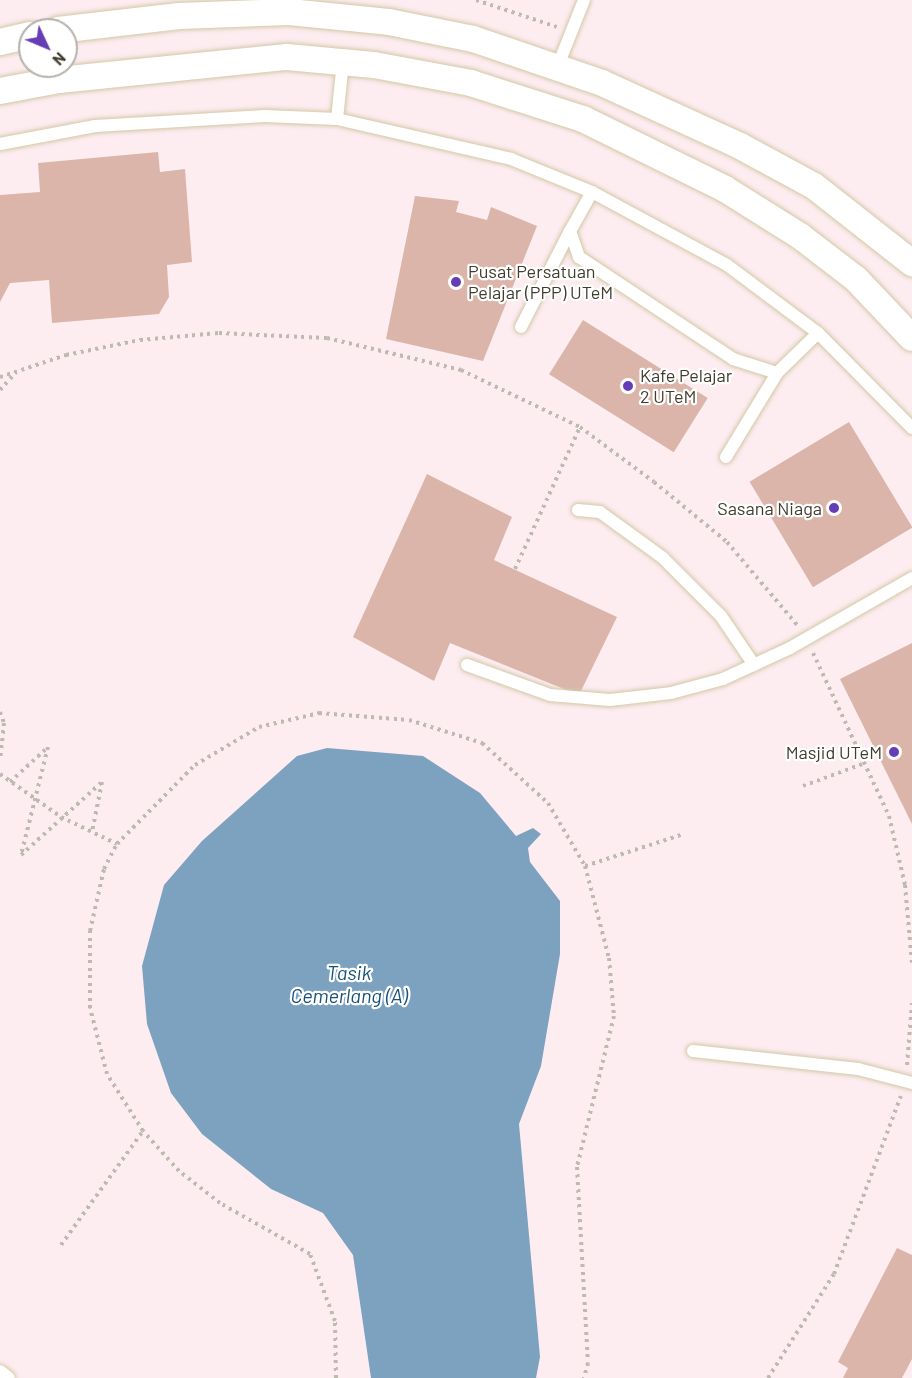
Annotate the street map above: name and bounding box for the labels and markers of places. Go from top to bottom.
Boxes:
place label: Pusat Persatuan Pelajar (PPP) UTeM [468,261,613,304]
marker: Pusat Persatuan Pelajar (PPP) UTeM [449,275,463,289]
place label: Kafe Pelajar 2 UTeM [640,365,732,407]
marker: Kafe Pelajar 2 UTeM [621,379,635,393]
place label: Sasana Niaga [717,497,822,519]
marker: Sasana Niaga [827,501,841,515]
place label: Masjid UTeM [786,741,882,763]
marker: Masjid UTeM [887,745,901,759]

